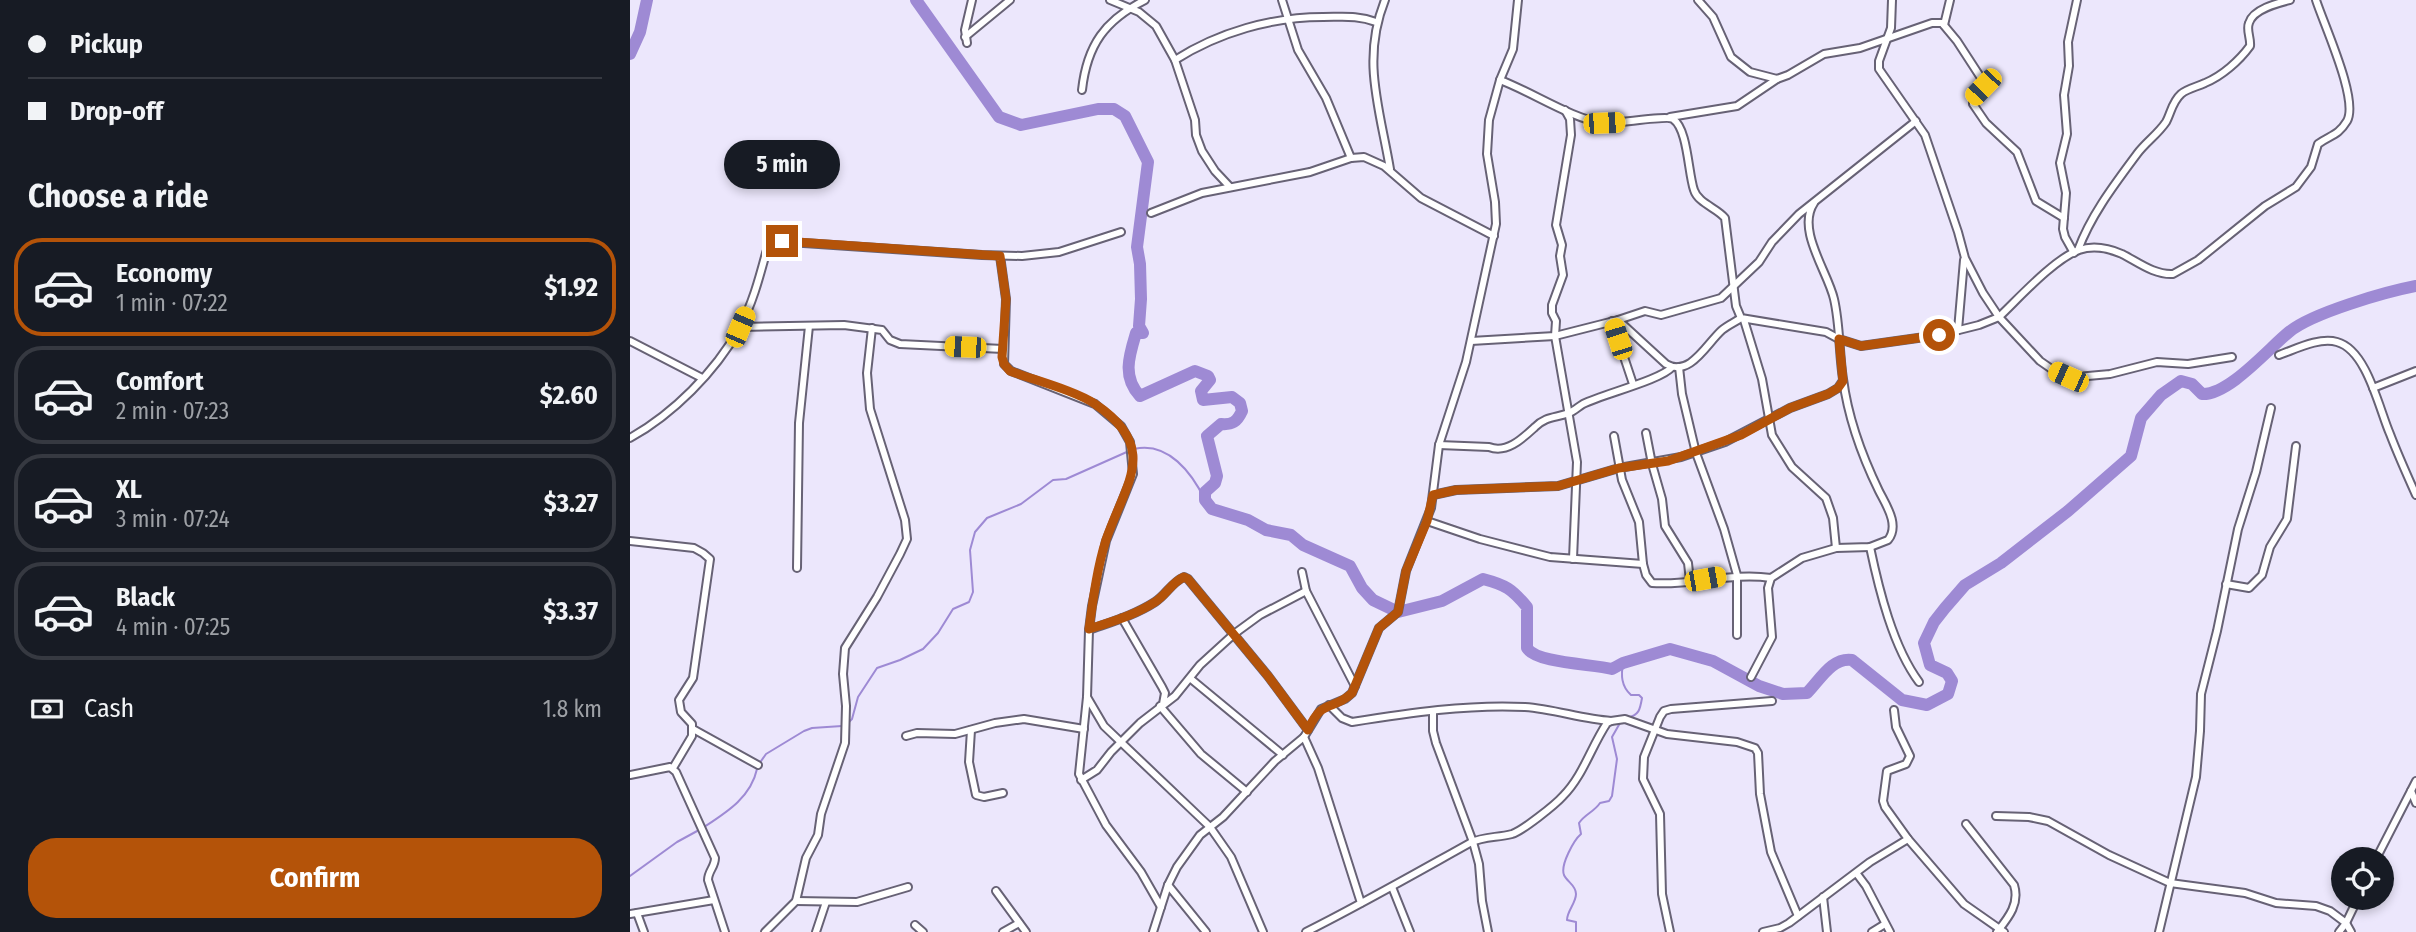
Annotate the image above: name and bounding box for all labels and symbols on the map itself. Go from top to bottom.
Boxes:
car [1961,65,2006,109]
car [1583,112,1626,134]
callout: 5 min [724,140,840,188]
route end [766,225,798,257]
car [723,304,758,350]
car [1602,316,1635,362]
route start [1923,319,1955,351]
car [944,336,987,358]
car [2045,359,2092,395]
car [1683,565,1728,593]

